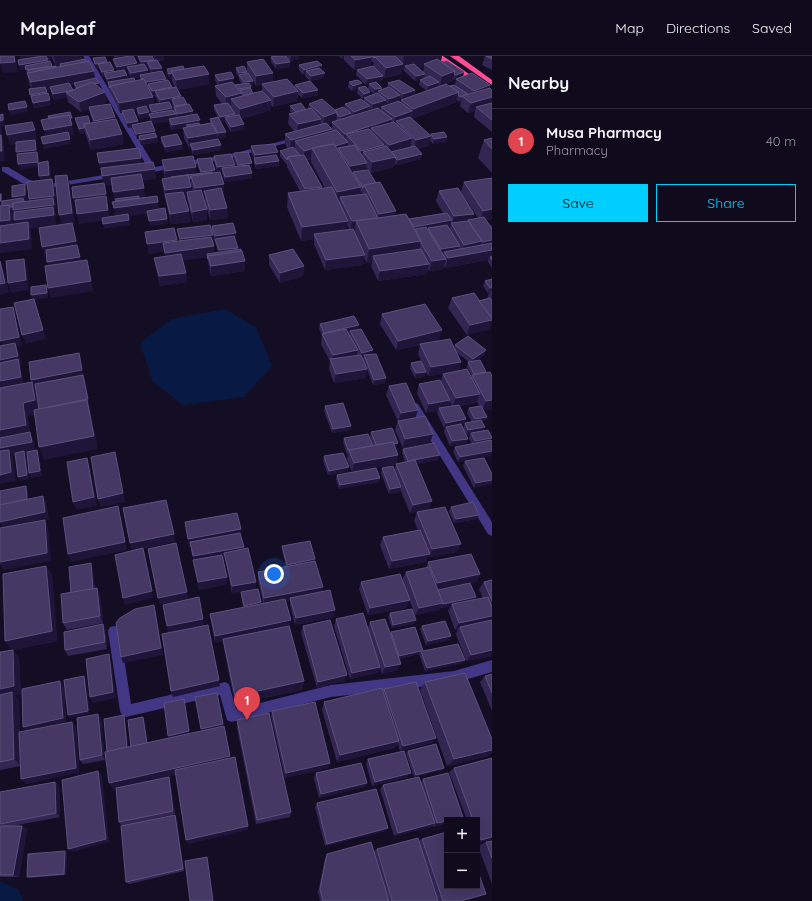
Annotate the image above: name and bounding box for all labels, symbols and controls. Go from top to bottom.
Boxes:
text: Mapleaf [20,16,96,40]
text: Map [615,19,644,37]
text: Directions [666,19,730,37]
text: Saved [752,19,792,37]
text: Nearby [508,72,569,93]
text: Musa Pharmacy [546,123,662,142]
text: 1 [518,133,524,149]
text: 40 m [766,133,796,149]
text: Pharmacy [546,142,608,158]
button: Save [508,184,648,222]
button: Share [656,184,796,222]
your location [264,564,284,584]
pin: 1 [234,687,260,720]
map controls [444,817,480,889]
button: + [444,817,480,853]
button: − [444,853,480,889]

